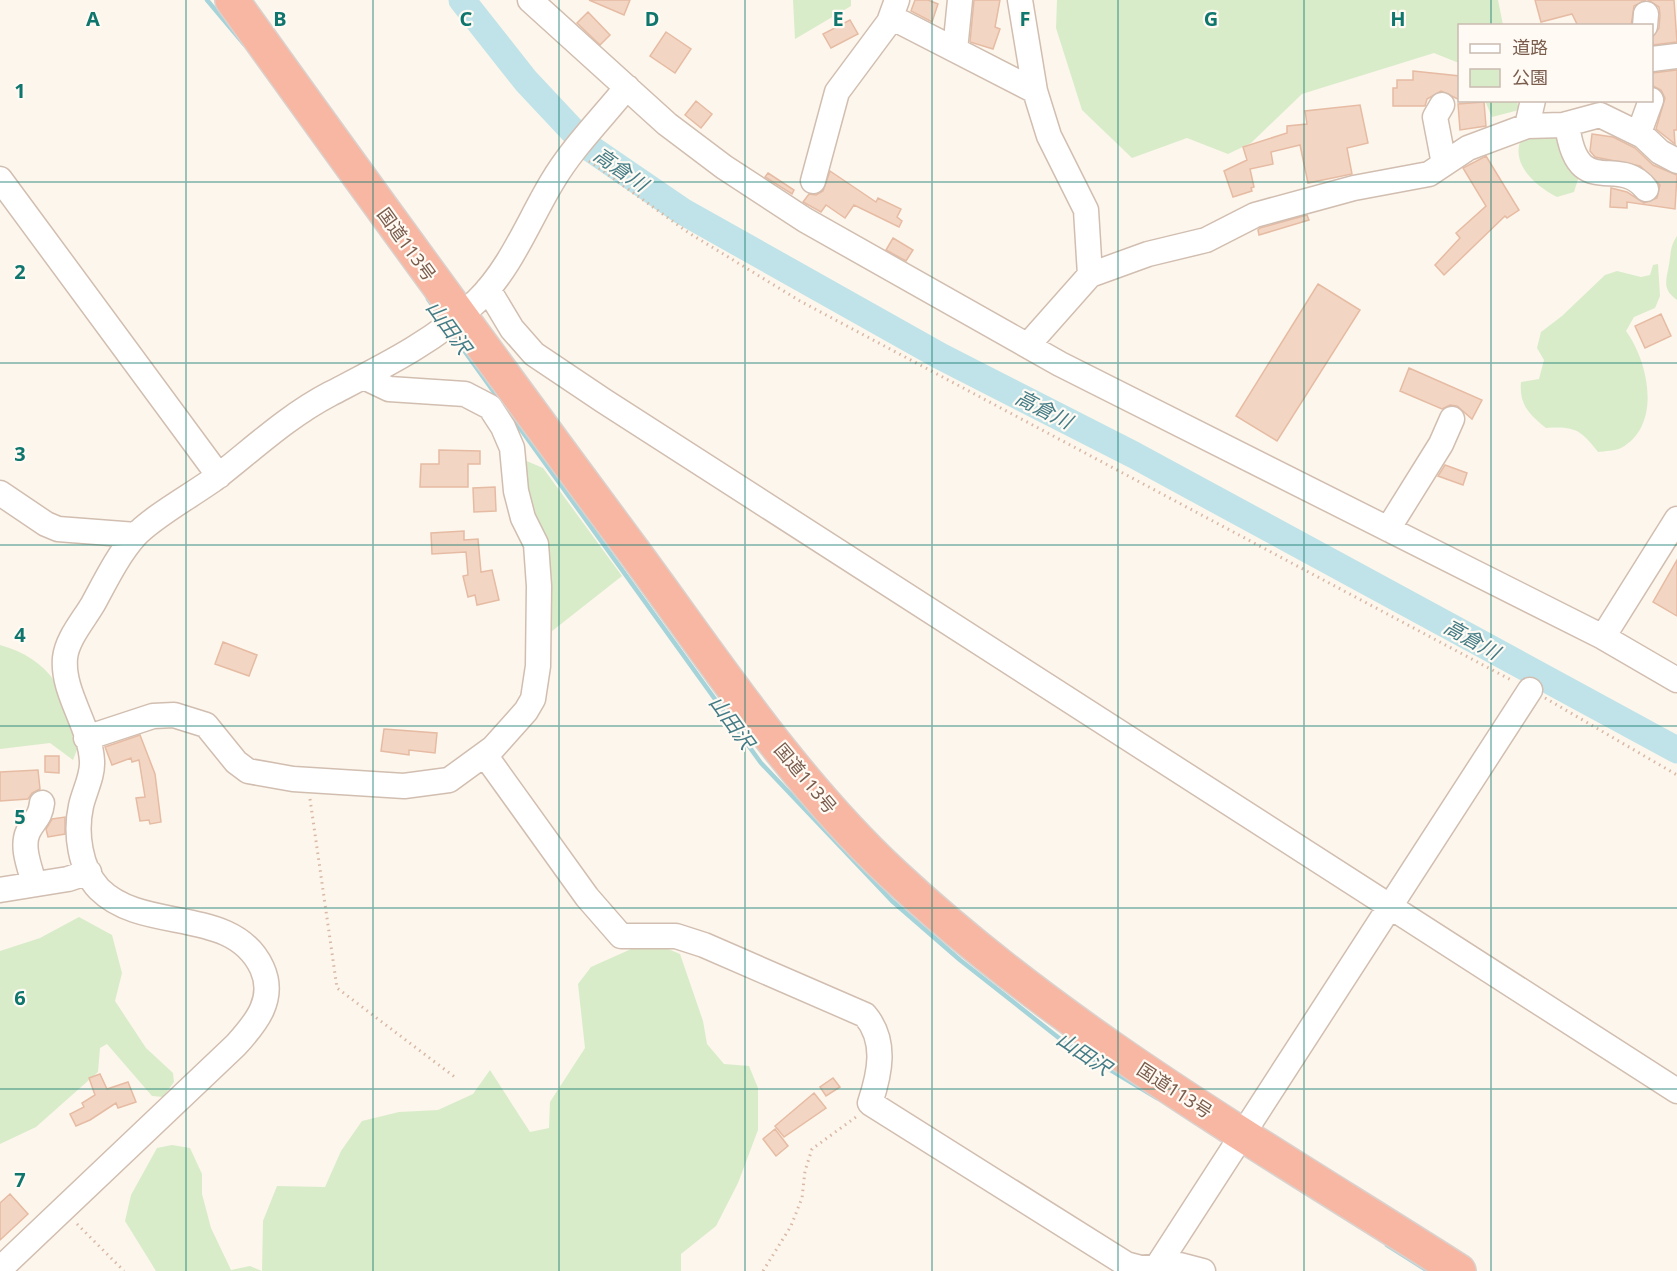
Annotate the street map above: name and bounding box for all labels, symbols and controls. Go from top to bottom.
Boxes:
text: A [86,5,100,32]
text: B [273,5,287,32]
text: C [460,5,473,32]
text: D [645,5,659,32]
text: E [832,5,844,32]
text: F [1020,5,1030,32]
text: G [1204,5,1218,32]
text: H [1390,5,1406,32]
legend [1458,24,1653,102]
text: 道路 [1512,35,1548,59]
text: 公園 [1512,65,1548,89]
text: 1 [14,77,26,104]
water label: 高倉川 [589,141,655,198]
street label: 国道113号 [372,203,442,285]
text: 2 [14,258,26,285]
water label: 山田沢 [420,295,479,362]
water label: 高倉川 [1011,383,1079,436]
text: 3 [14,440,26,467]
water label: 高倉川 [1439,613,1507,666]
text: 4 [14,621,26,648]
water label: 山田沢 [703,690,762,757]
street label: 国道113号 [770,738,842,818]
text: 5 [14,803,26,830]
text: 6 [14,984,26,1011]
water label: 山田沢 [1052,1025,1119,1083]
street label: 国道113号 [1133,1057,1217,1123]
text: 7 [14,1166,26,1193]

